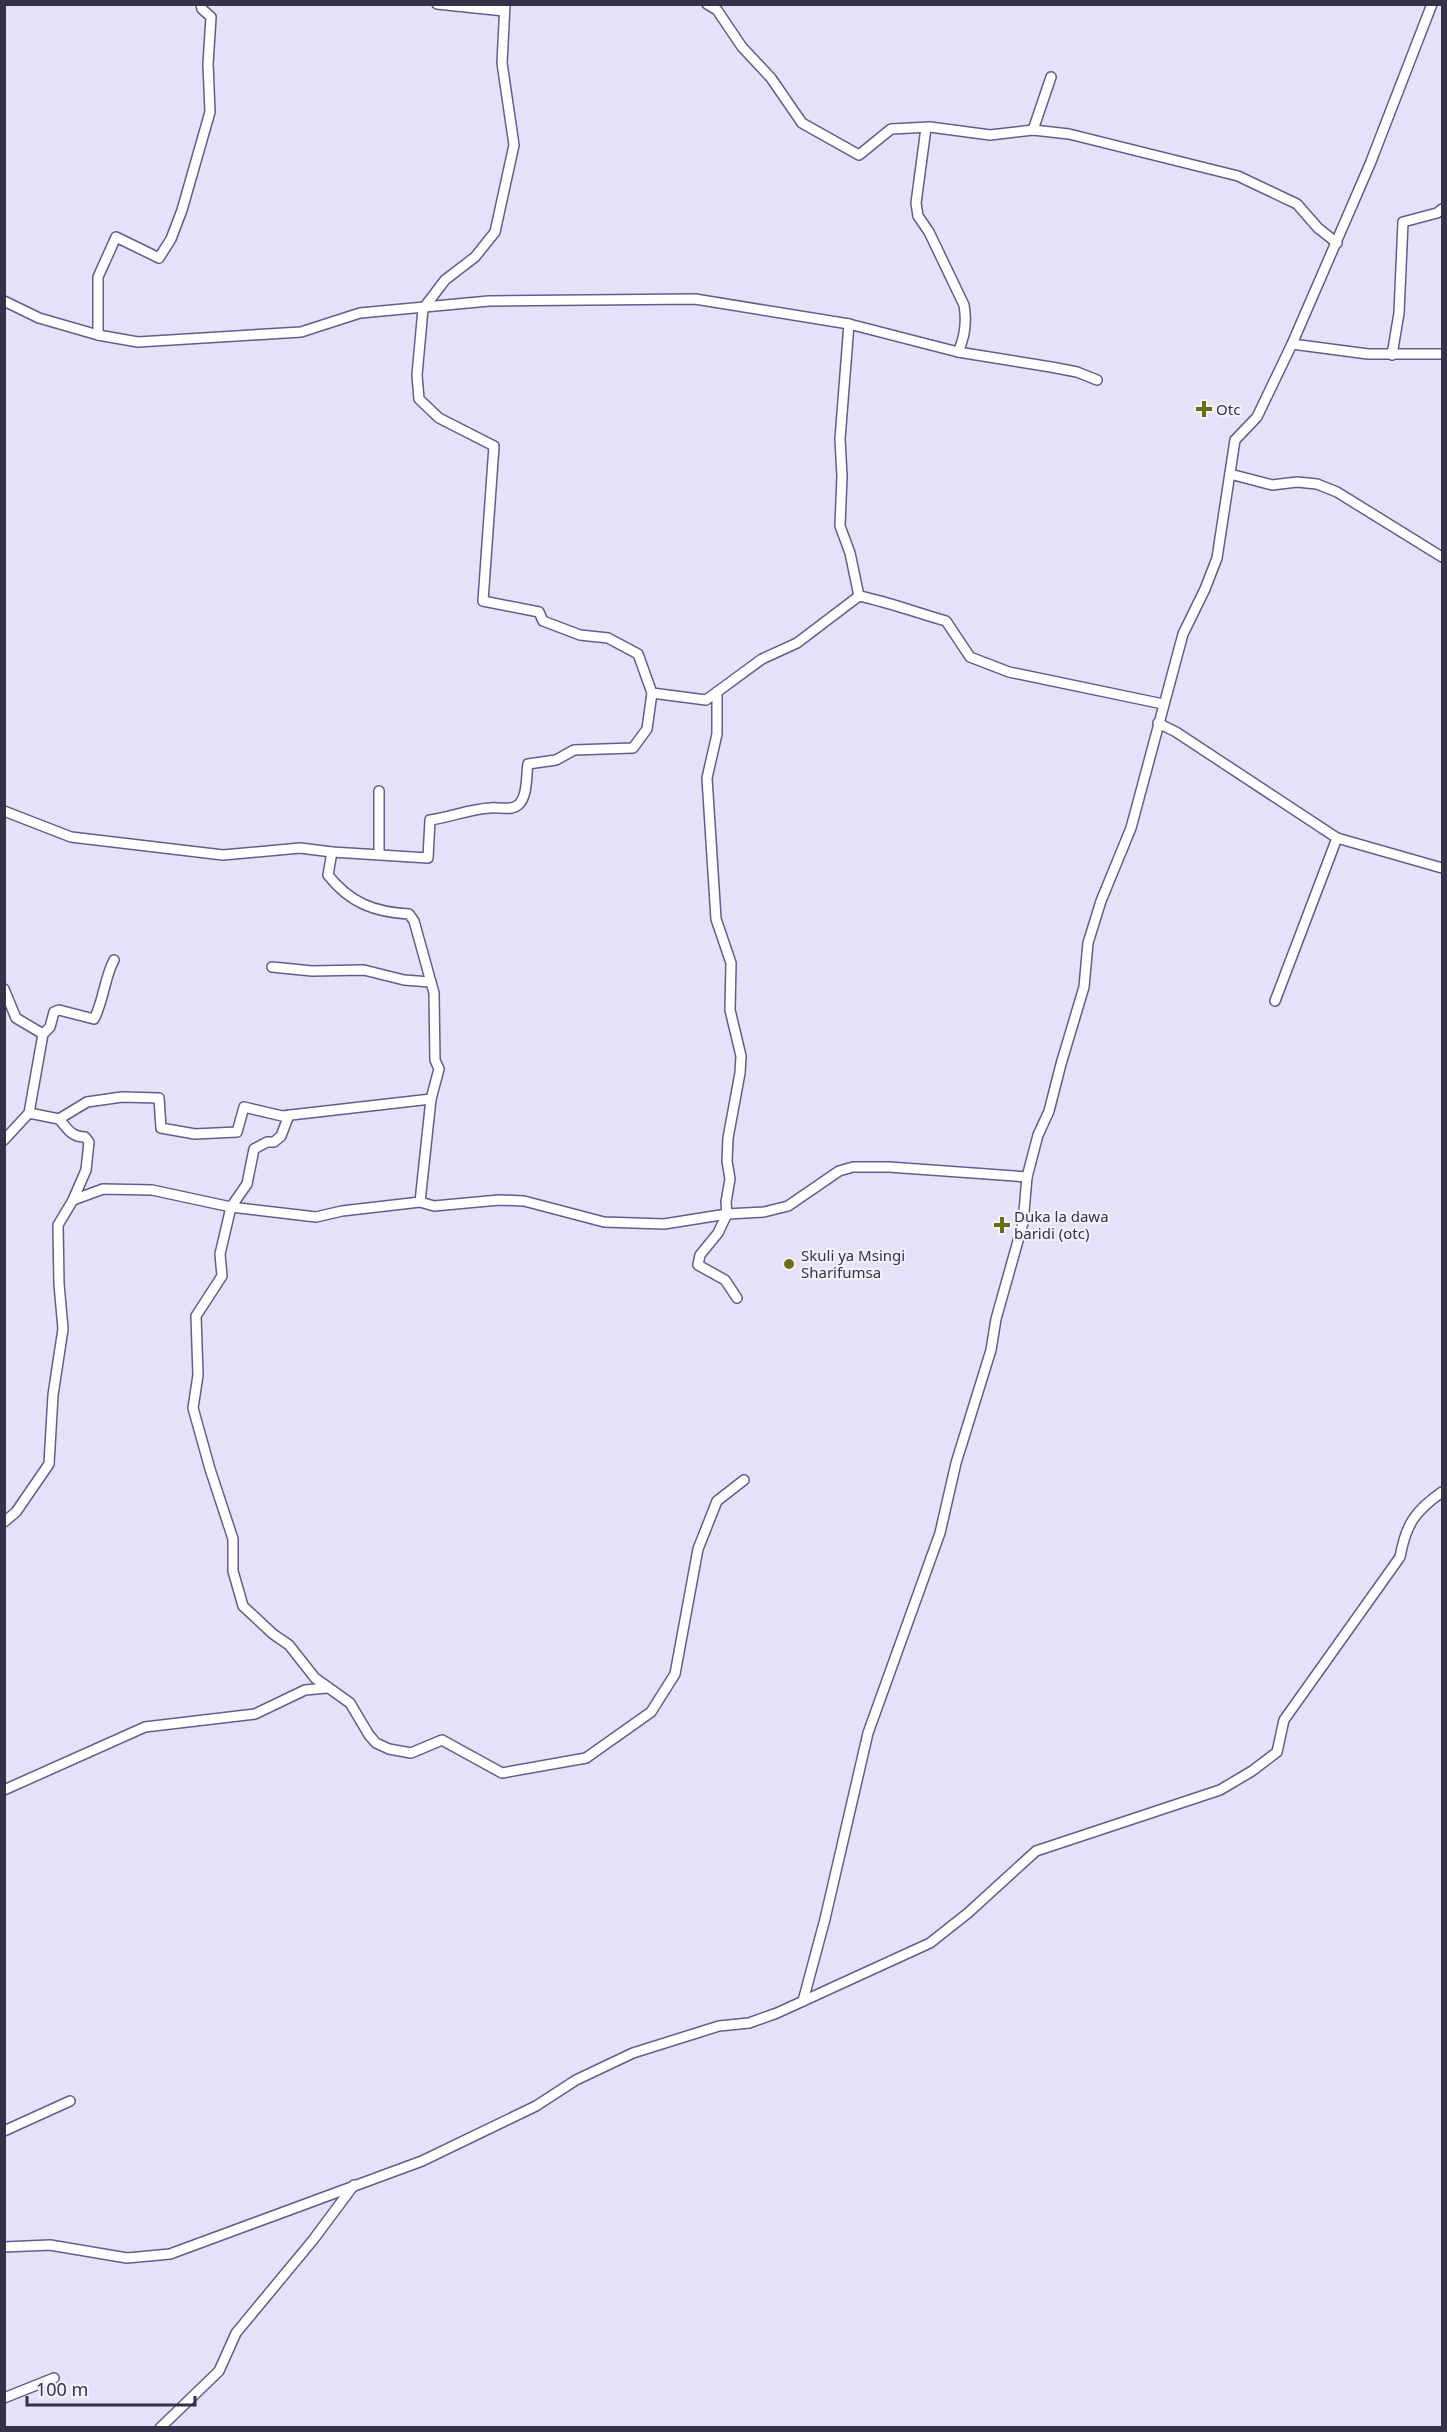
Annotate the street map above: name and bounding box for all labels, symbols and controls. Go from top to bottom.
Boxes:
place label: Otc [1216,399,1240,419]
marker: Otc [1197,402,1211,416]
place label: Duka la dawa baridi (otc) [1014,1206,1109,1243]
marker: Duka la dawa baridi (otc) [995,1218,1009,1232]
place label: Skuli ya Msingi Sharifumsa [801,1245,905,1282]
marker: Skuli ya Msingi Sharifumsa [782,1257,796,1271]
scale bar [27,2369,195,2407]
text: 100 m [36,2377,88,2401]

